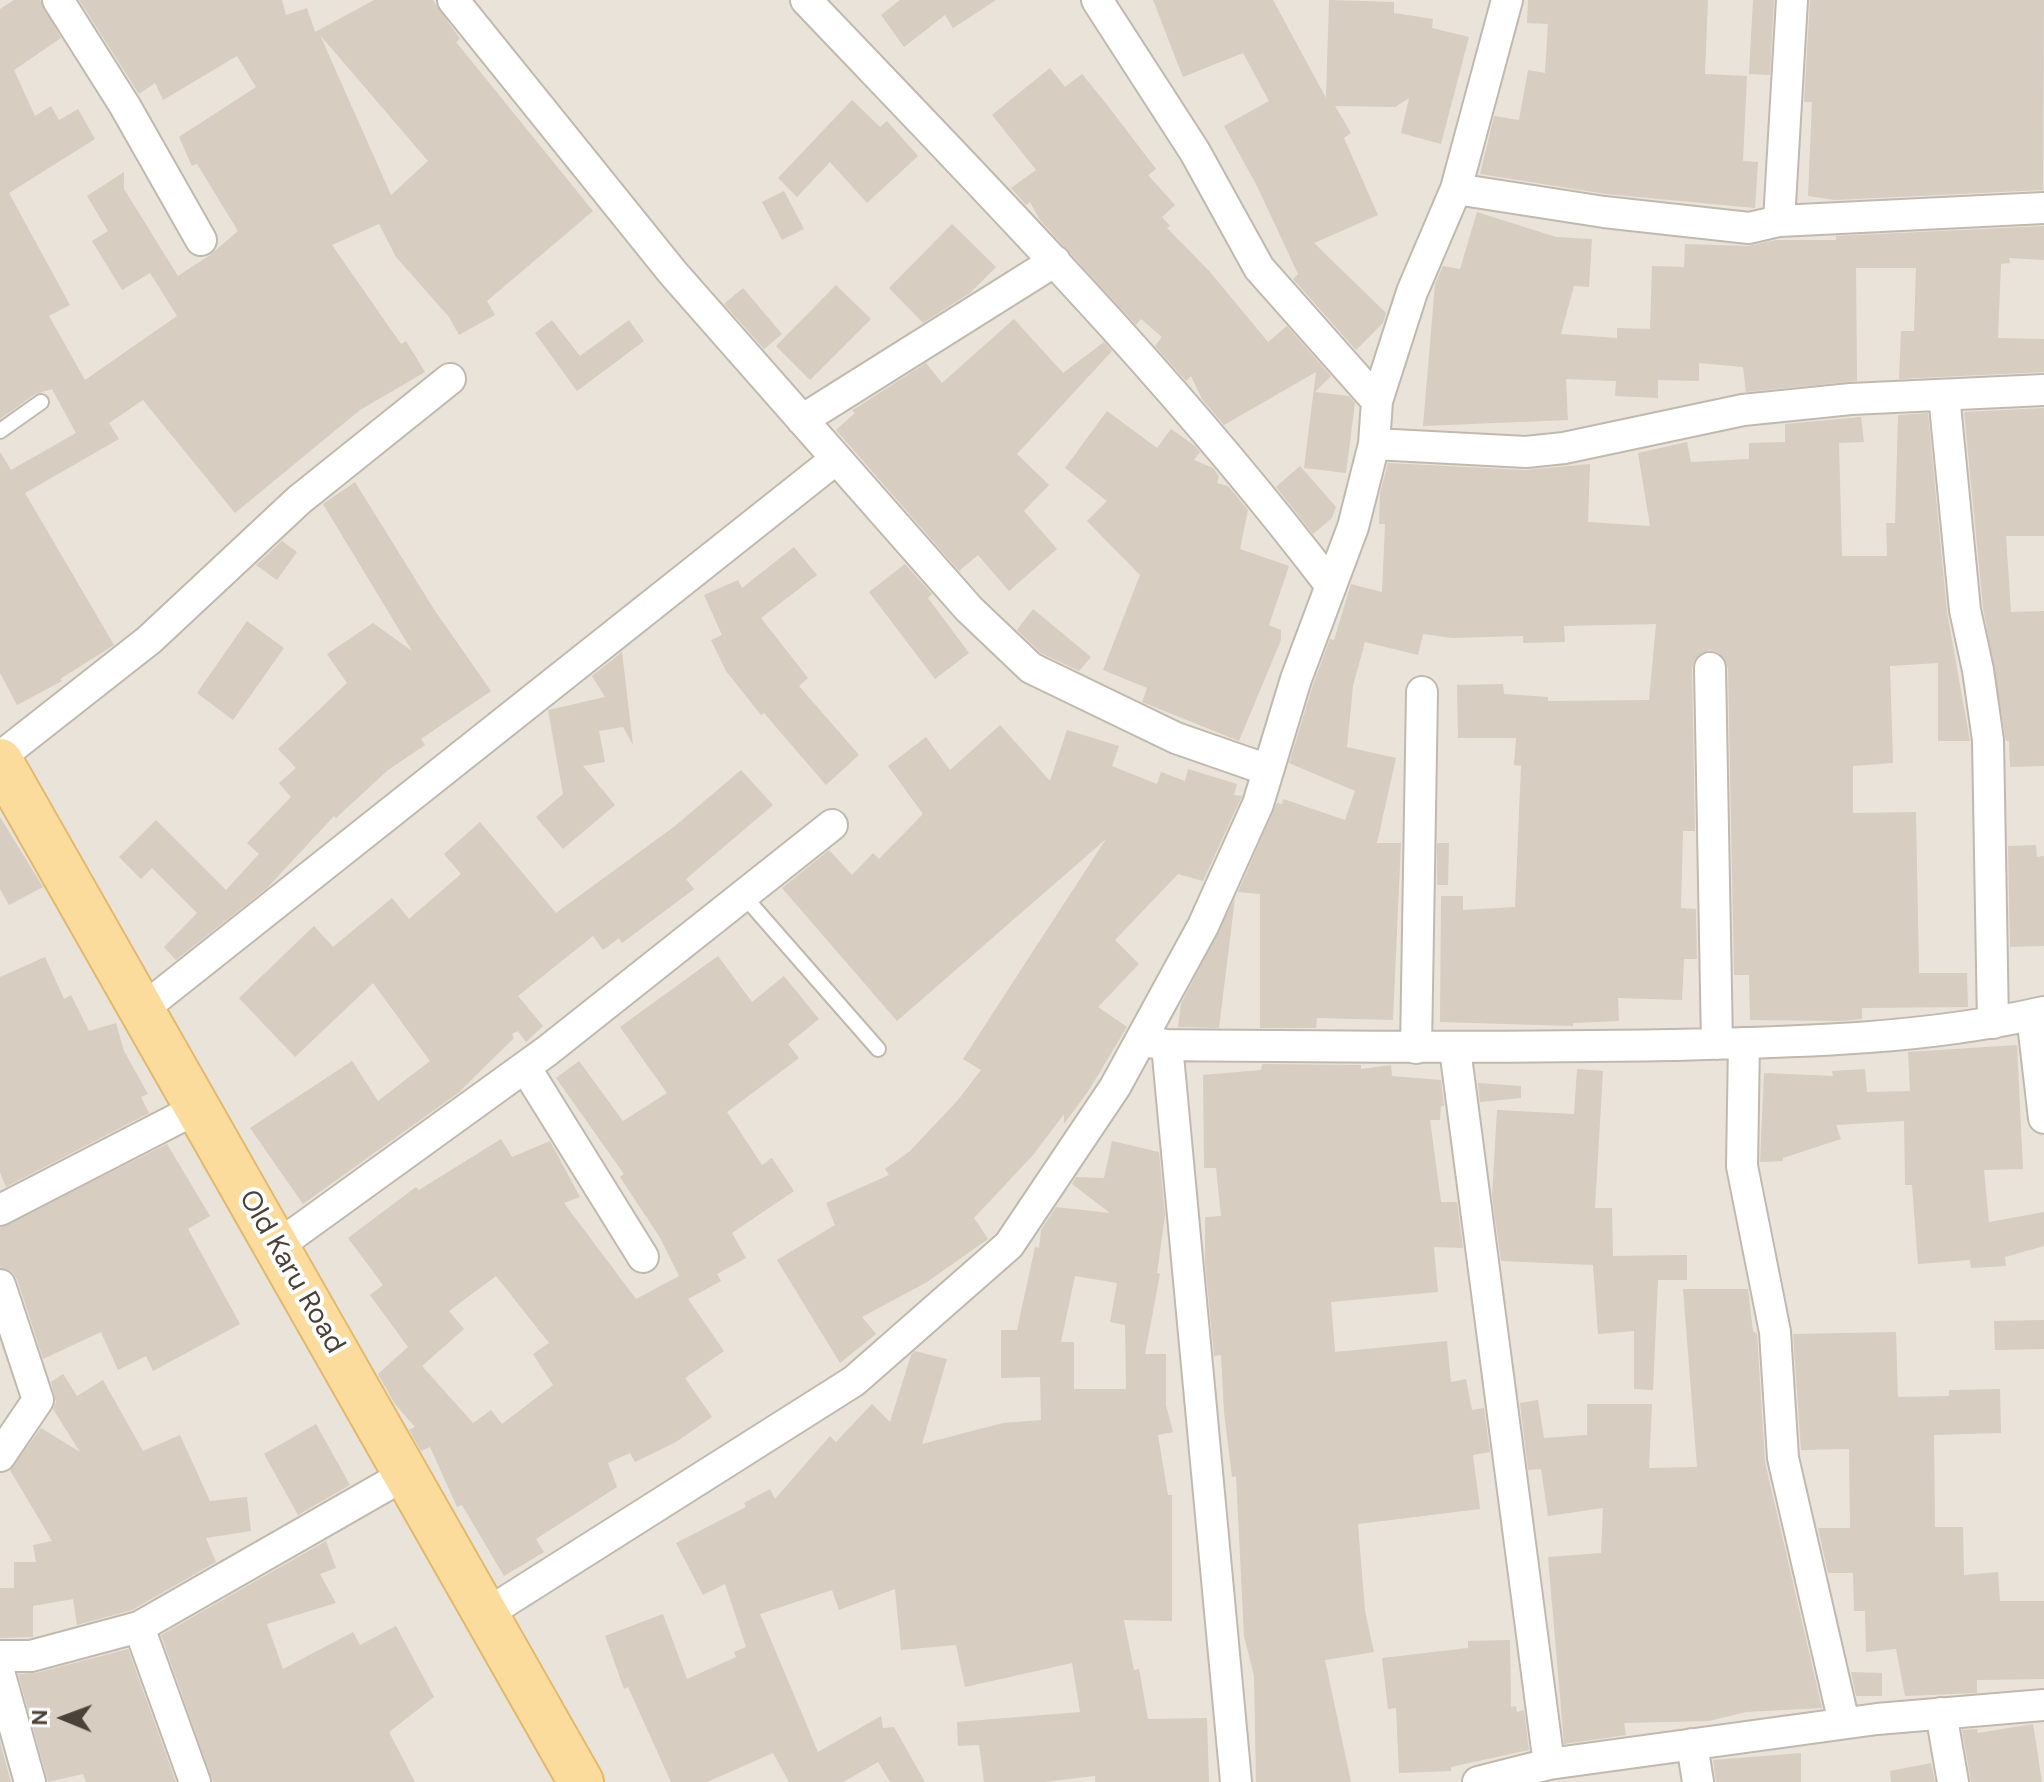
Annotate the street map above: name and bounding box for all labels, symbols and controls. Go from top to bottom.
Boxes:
street label: Old Karu Road [231,1184,351,1360]
north arrow [24,1678,104,1758]
text: N [25,1709,54,1726]

